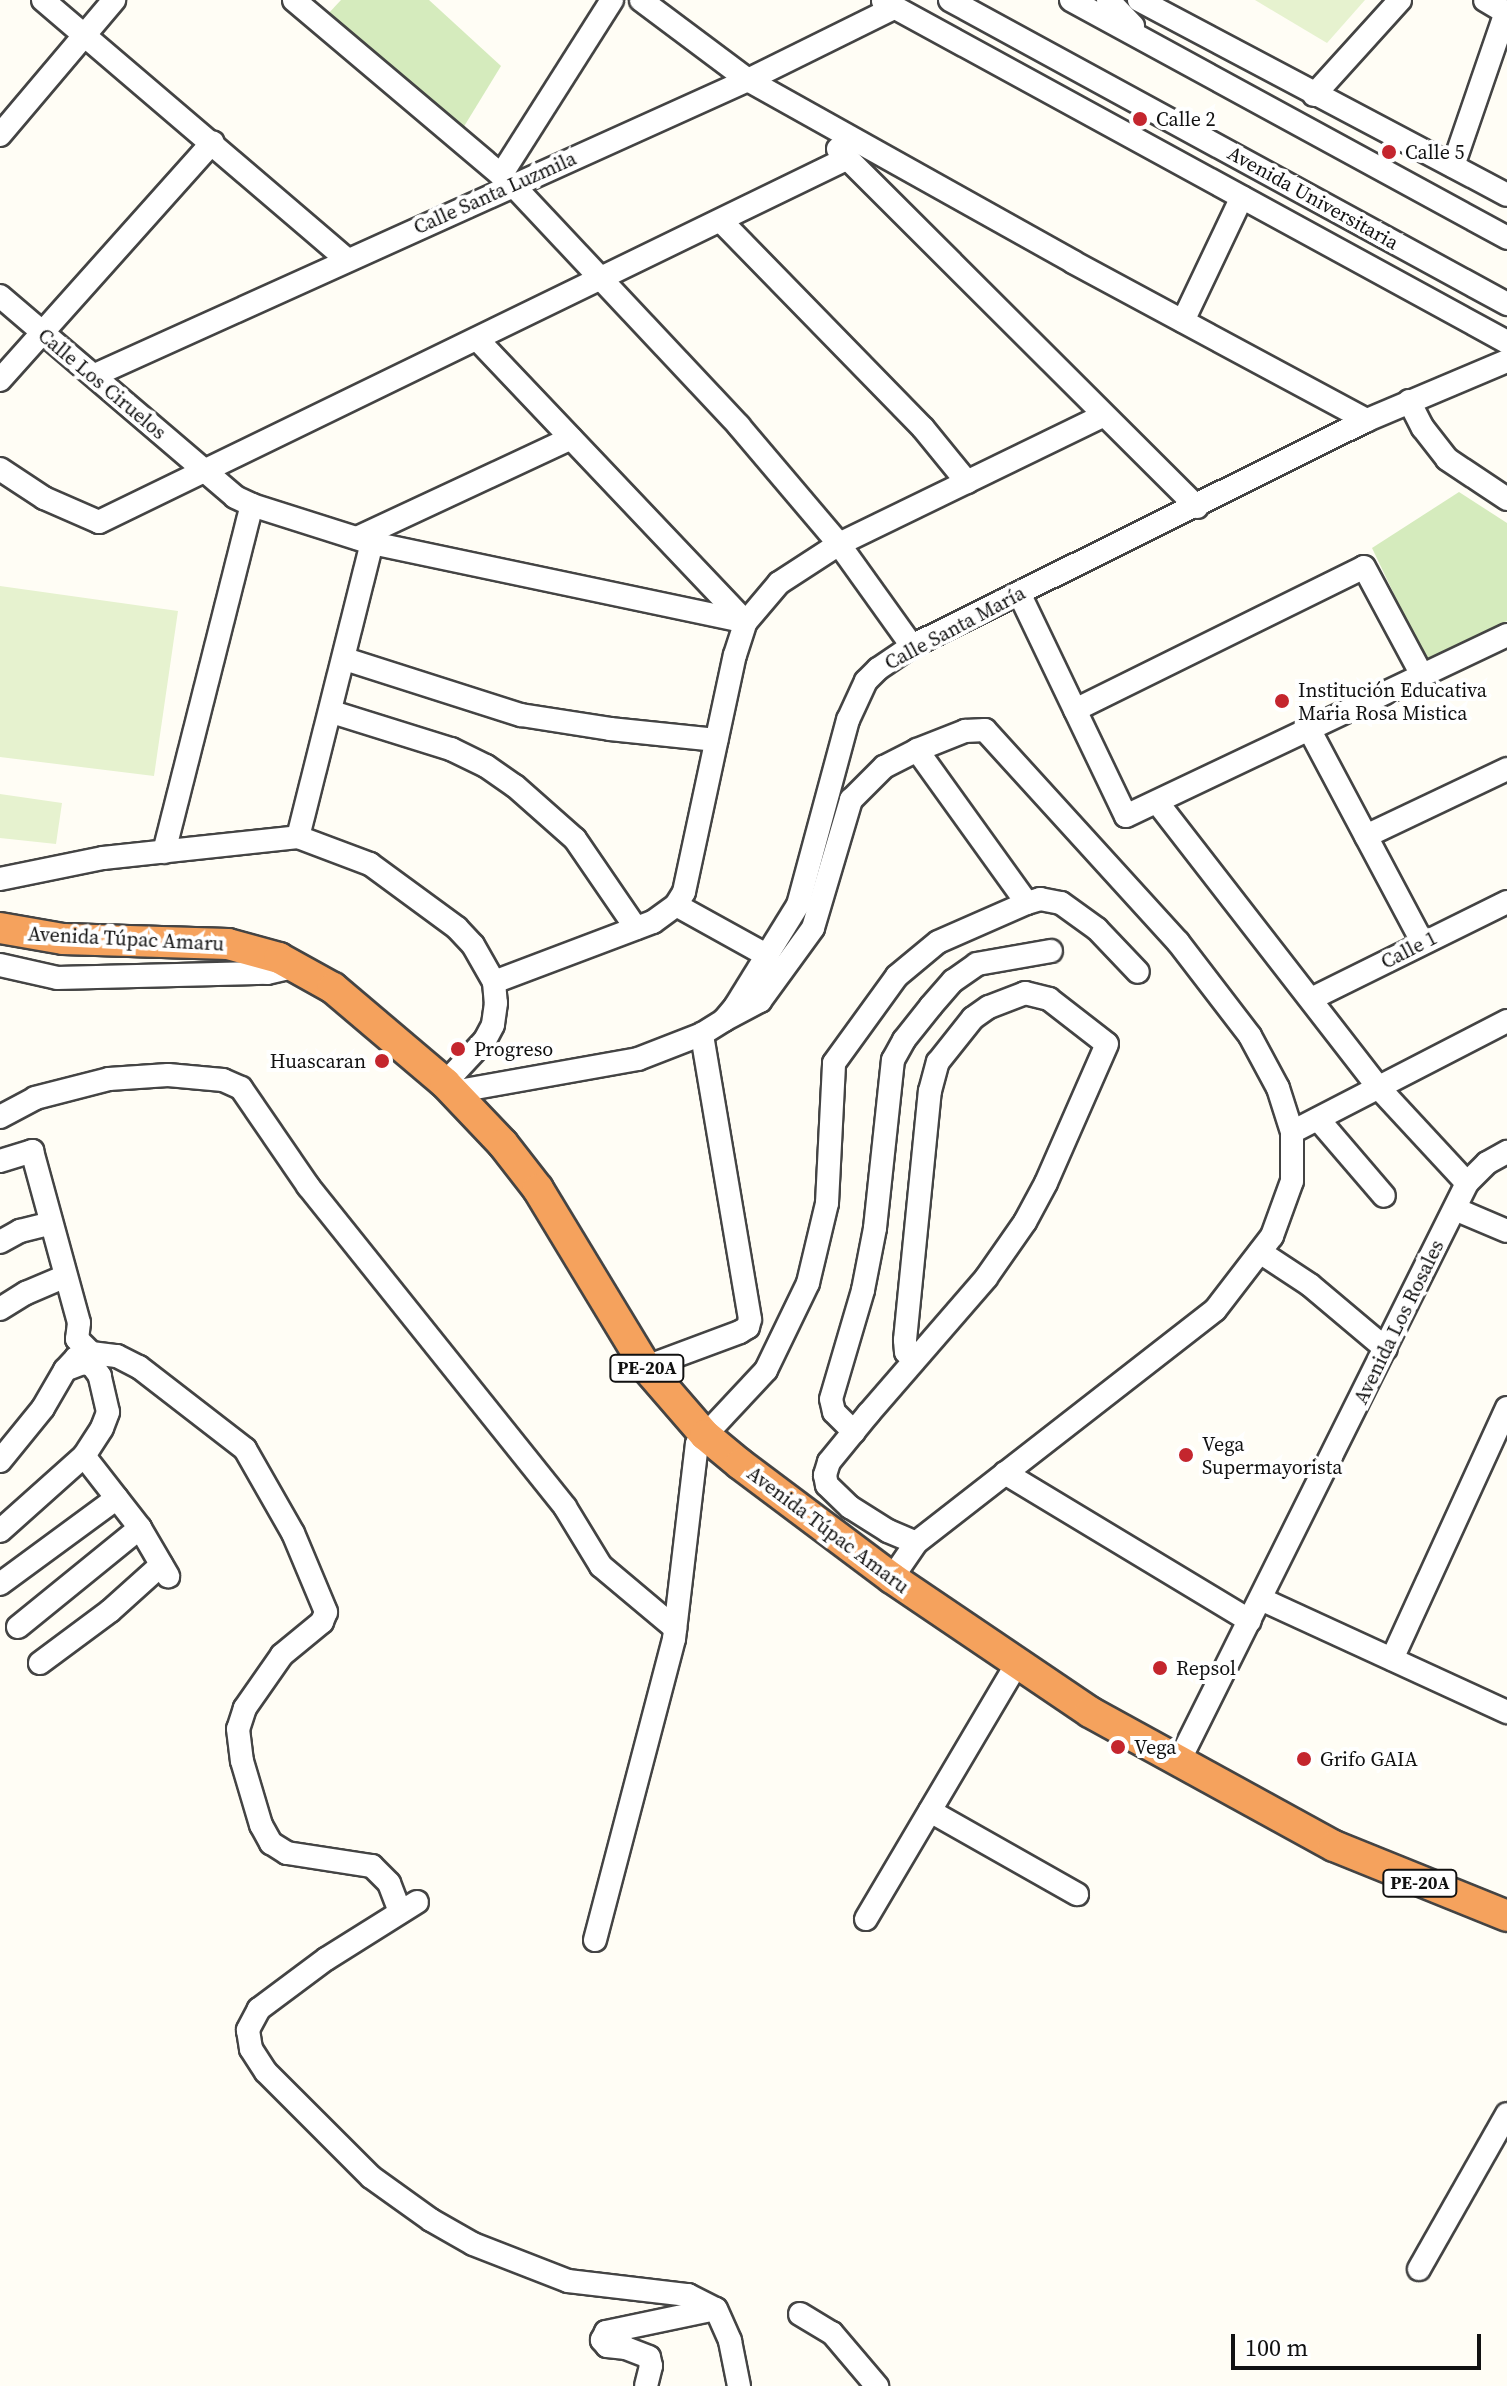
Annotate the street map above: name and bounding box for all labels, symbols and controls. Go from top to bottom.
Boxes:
place label: Calle 2 [1156,107,1216,131]
marker: Calle 2 [1131,110,1149,128]
place label: Calle 5 [1405,140,1465,164]
street label: Avenida Universitaria [1223,141,1403,255]
marker: Calle 5 [1380,143,1398,161]
street label: Calle Santa Luzmila [410,146,580,240]
street label: Calle Los Ciruelos [33,323,171,445]
street label: Calle Santa María [881,581,1029,675]
place label: Institución Educativa Maria Rosa Mistica [1298,678,1487,725]
marker: Institución Educativa Maria Rosa Mistica [1273,692,1291,710]
street label: Avenida Túpac Amaru [27,922,225,956]
street label: Calle 1 [1377,926,1441,974]
place label: Progreso [474,1037,553,1061]
marker: Progreso [449,1040,467,1058]
place label: Huascaran [270,1049,366,1073]
marker: Huascaran [373,1052,391,1070]
street label: Avenida Los Rosales [1349,1236,1449,1408]
road number: PE-20A [609,1354,685,1382]
place label: Vega Supermayorista [1202,1432,1342,1479]
marker: Vega Supermayorista [1177,1446,1195,1464]
street label: Avenida Túpac Amaru [742,1461,914,1599]
place label: Repsol [1176,1656,1236,1680]
marker: Repsol [1151,1659,1169,1677]
place label: Vega [1134,1735,1176,1759]
marker: Vega [1109,1738,1127,1756]
place label: Grifo GAIA [1320,1747,1418,1771]
marker: Grifo GAIA [1295,1750,1313,1768]
road number: PE-20A [1382,1869,1458,1897]
scale bar [1235,2318,1485,2368]
text: 100 m [1245,2331,1308,2364]

